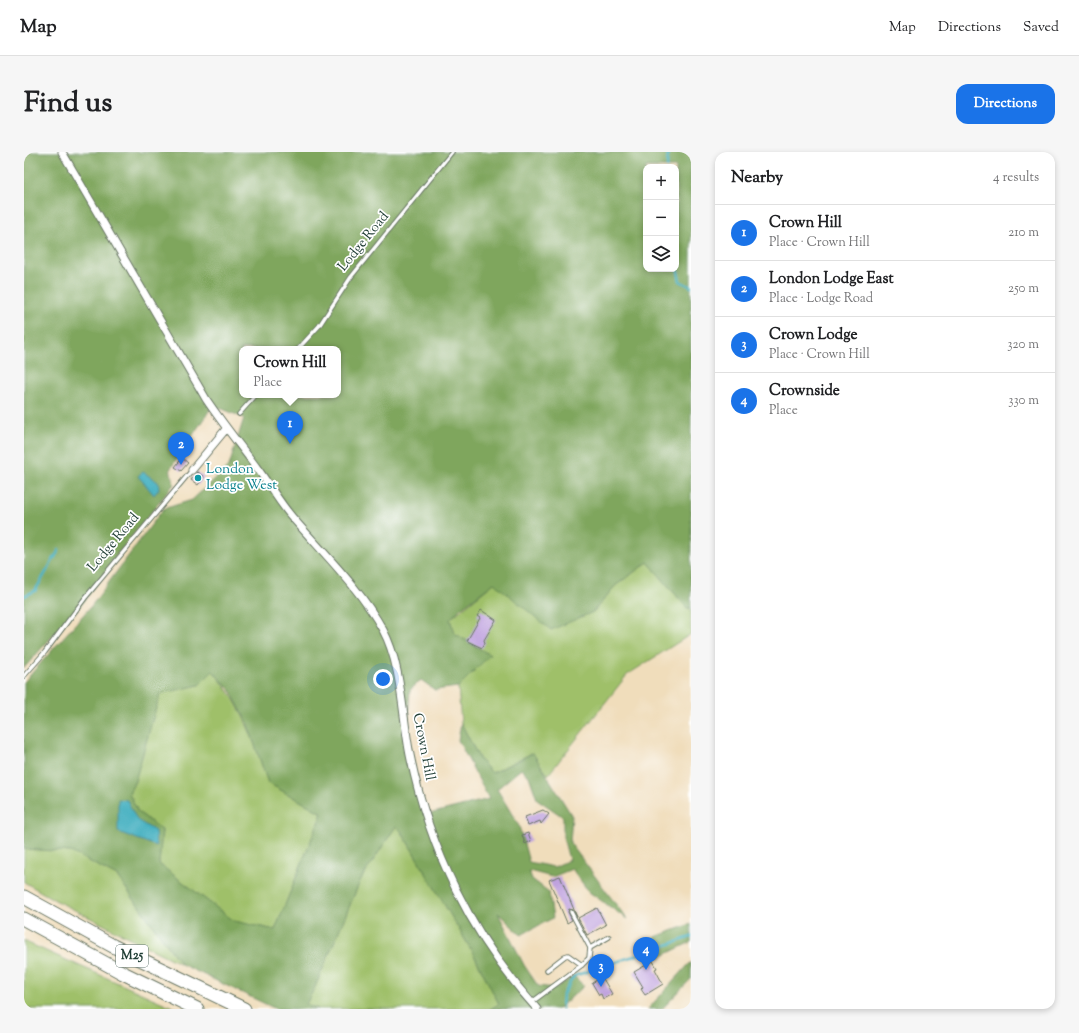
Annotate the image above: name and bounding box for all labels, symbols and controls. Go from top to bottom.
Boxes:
text: Map [20,14,57,41]
text: Map [889,18,916,38]
text: Directions [938,18,1001,38]
text: Saved [1023,18,1059,38]
text: Find us [24,84,112,124]
button: Directions [956,84,1055,124]
map controls [643,164,679,272]
button: + [643,164,679,200]
text: Nearby [731,166,783,190]
text: 4 results [993,169,1039,187]
button: − [643,200,679,236]
street label: Lodge Road [334,208,394,276]
text: Crown Hill [769,213,842,234]
text: 1 [742,224,746,242]
text: 210 m [1008,224,1039,242]
text: Place · Crown Hill [769,234,870,252]
button: layers [643,236,679,272]
text: London Lodge East [769,269,894,290]
text: 2 [741,280,747,298]
text: 250 m [1008,280,1039,298]
text: Place · Lodge Road [769,290,873,308]
text: Crown Lodge [769,325,857,346]
text: 3 [741,336,747,354]
text: 320 m [1007,336,1039,354]
popup [239,346,341,398]
text: Place · Crown Hill [769,346,870,364]
text: Crown Hill [253,353,327,374]
text: Place [253,374,282,392]
text: Crownside [769,381,840,402]
text: 4 [741,392,747,410]
text: 330 m [1008,392,1039,410]
text: Place [769,402,798,420]
pin: 1 [277,411,303,444]
pin: 2 [168,432,194,465]
place label: London Lodge West [206,460,277,496]
marker: London Lodge West [193,473,203,483]
street label: Lodge Road [83,509,145,577]
your location [373,669,393,689]
street label: Crown Hill [407,712,439,782]
pin: 4 [633,937,659,970]
road number: M25 [116,945,148,967]
pin: 3 [588,954,614,987]

